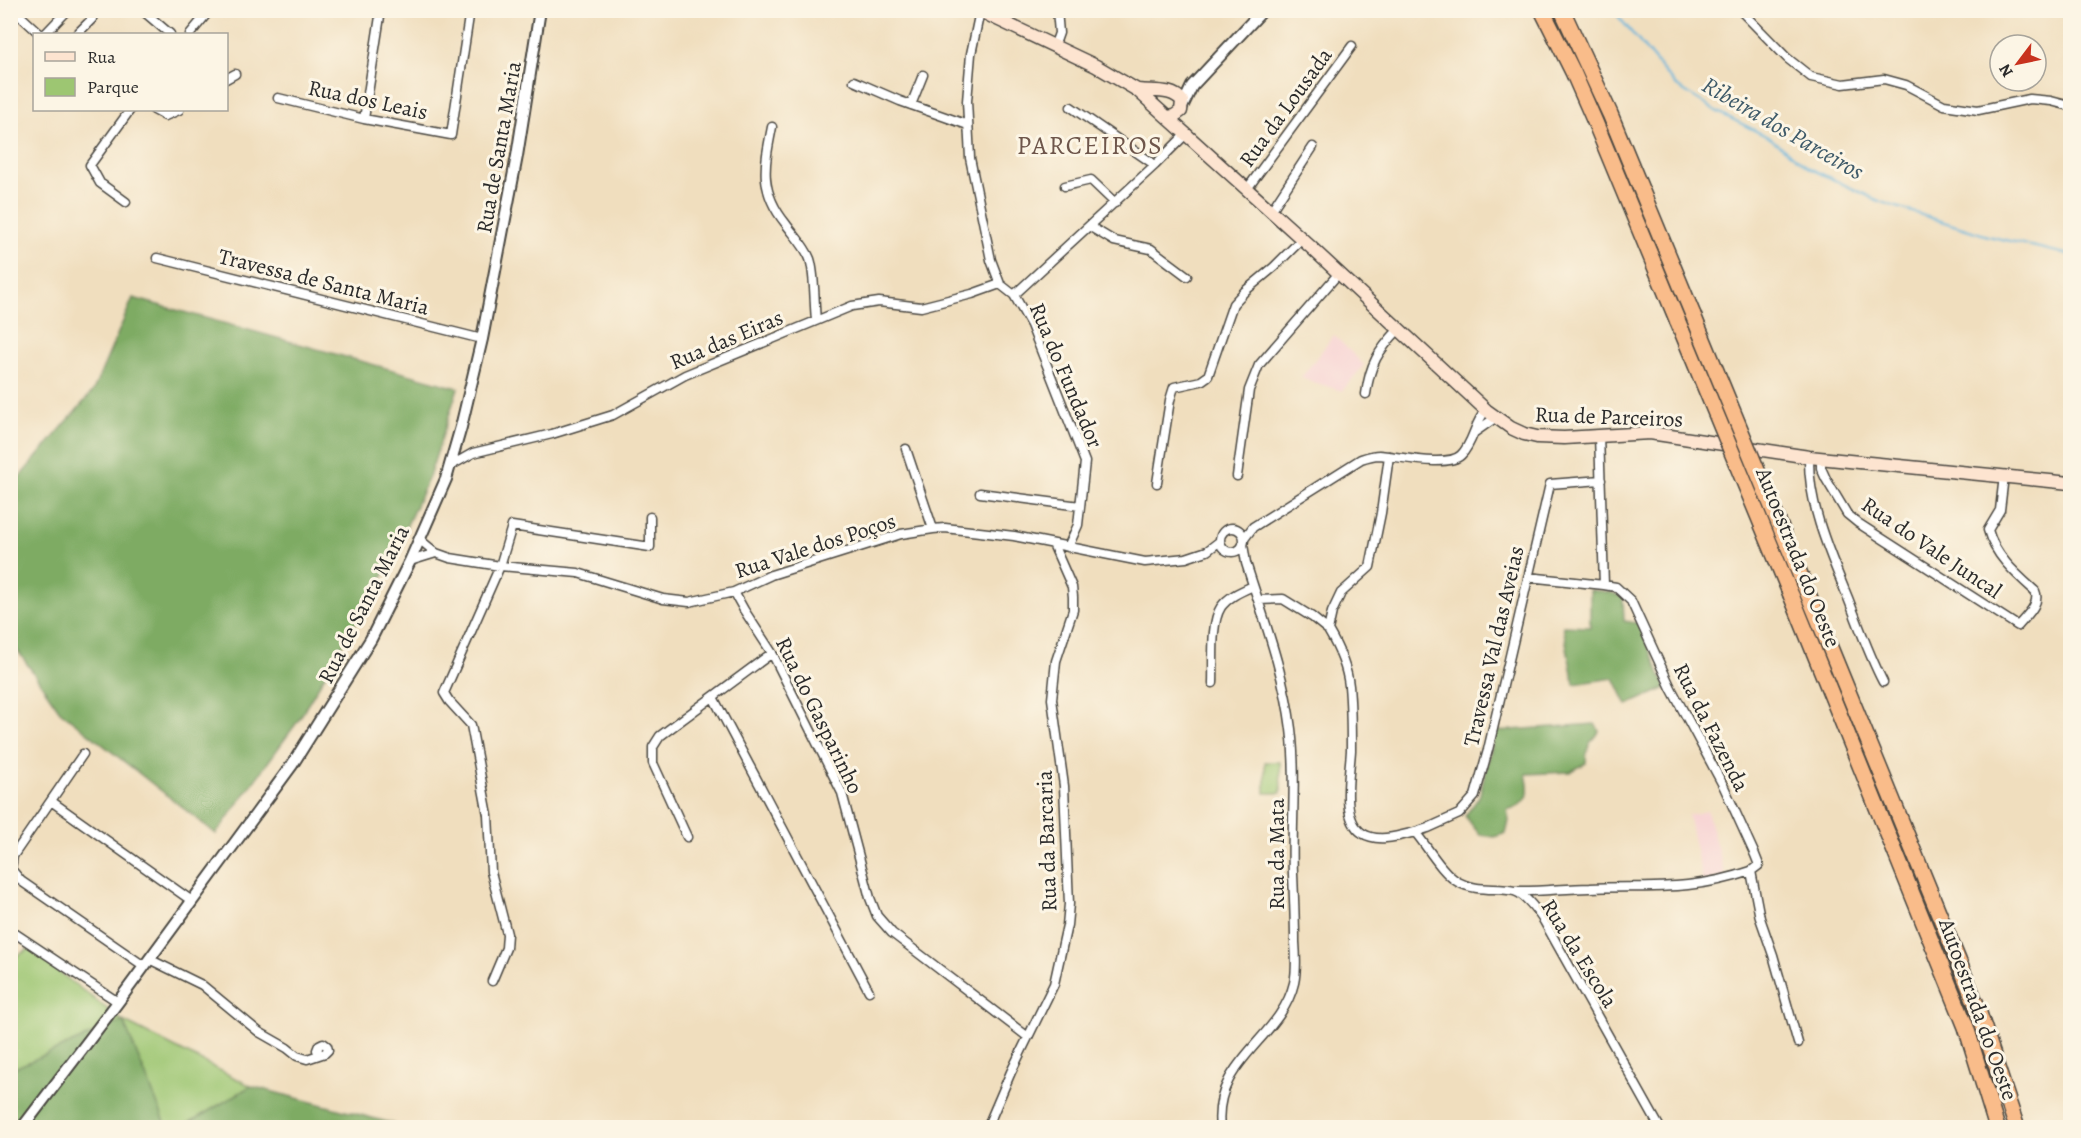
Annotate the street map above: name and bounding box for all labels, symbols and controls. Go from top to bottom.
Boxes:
legend [33,33,228,111]
north arrow [1988,33,2048,93]
street label: Rua da Lousada [1232,41,1340,173]
text: Rua [87,45,116,69]
street label: Rua de Santa Maria [469,58,529,236]
text: N [1994,59,2019,81]
water label: Ribeira dos Parceiros [1696,69,1870,187]
street label: Rua dos Leais [305,73,430,127]
text: Parque [87,75,139,99]
district label: PARCEIROS [1017,128,1163,163]
street label: Travessa de Santa Maria [215,241,433,323]
street label: Rua do Fundador [1022,298,1110,453]
street label: Rua das Eiras [665,303,788,377]
street label: Rua de Parceiros [1534,399,1684,435]
street label: Autoestrada do Oeste [1748,462,1848,652]
street label: Rua do Vale Juncal [1855,490,2007,606]
street label: Rua Vale dos Poços [731,506,900,586]
street label: Rua de Santa Maria [311,519,417,689]
street label: Travessa Val das Aveias [1456,543,1532,749]
street label: Rua do Gasparinho [768,632,870,799]
street label: Rua da Fazenda [1666,658,1757,797]
street label: Rua da Barcaria [1030,769,1064,912]
street label: Rua da Mata [1262,797,1292,910]
street label: Rua da Escola [1534,893,1625,1014]
street label: Autoestrada do Oeste [1931,913,2025,1104]

